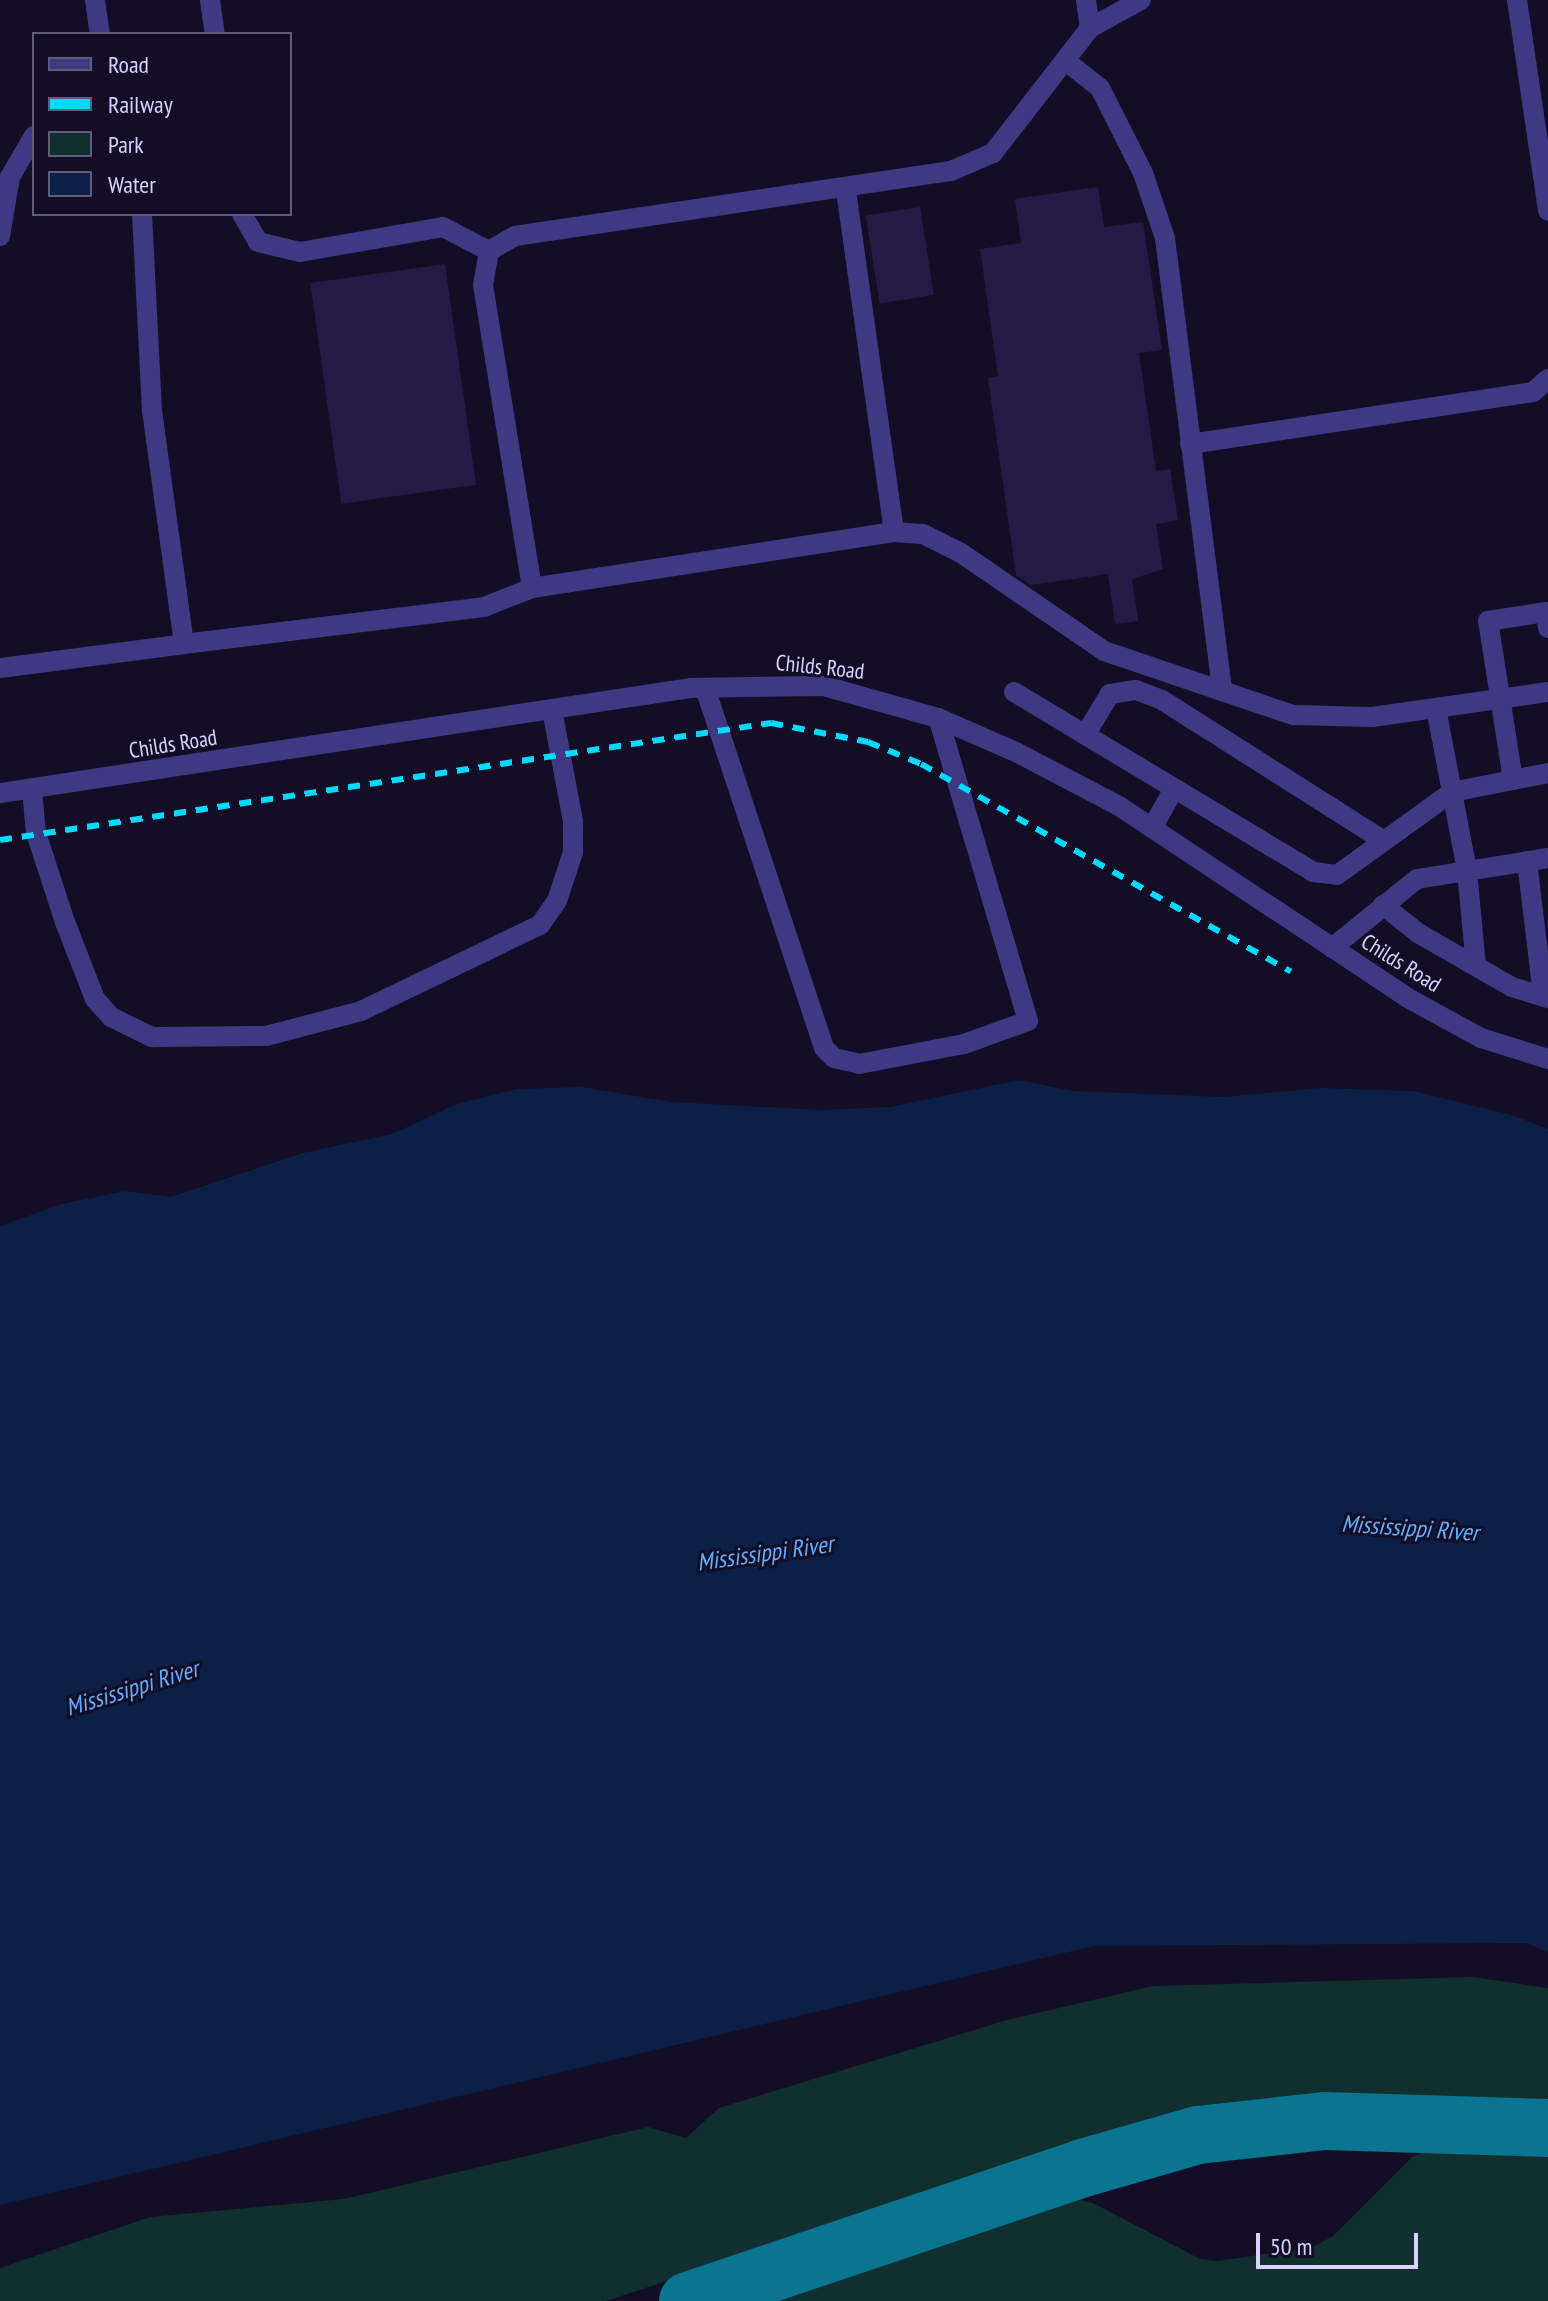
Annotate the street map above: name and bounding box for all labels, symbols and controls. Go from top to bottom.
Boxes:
legend [32,32,292,216]
text: Road [108,49,149,80]
text: Railway [108,89,173,120]
text: Park [108,129,144,160]
text: Water [108,169,156,200]
street label: Childs Road [774,649,866,685]
street label: Childs Road [127,724,219,764]
street label: Childs Road [1356,928,1446,998]
water label: Mississippi River [1341,1509,1479,1547]
water label: Mississippi River [695,1529,835,1577]
water label: Mississippi River [62,1654,202,1722]
scale bar [1260,2217,1422,2267]
text: 50 m [1270,2231,1312,2262]

